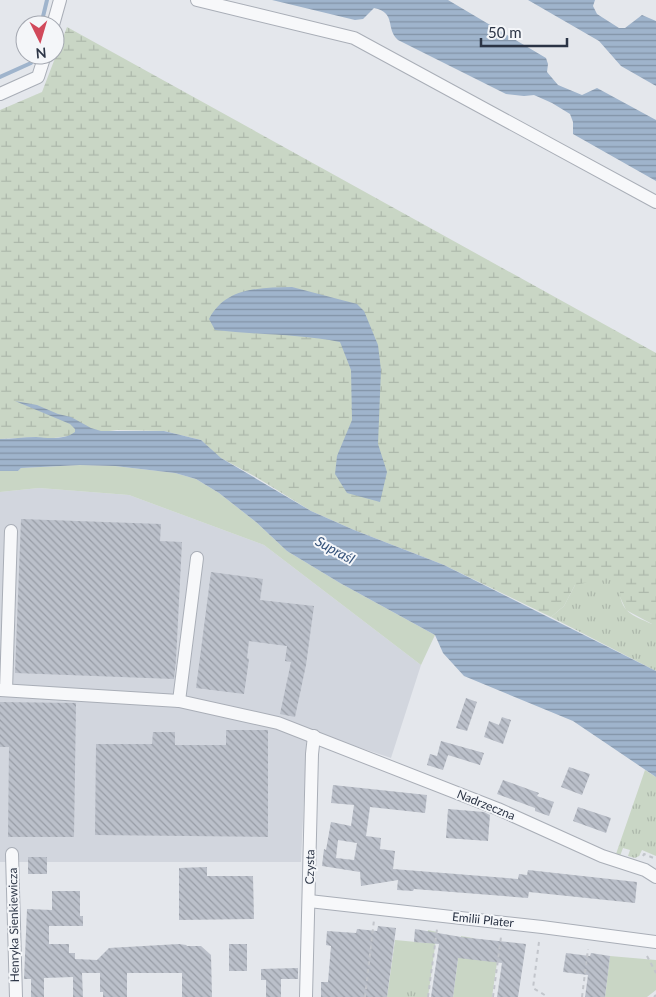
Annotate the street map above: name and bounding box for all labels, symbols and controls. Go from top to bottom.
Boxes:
north arrow [15,15,65,65]
scale bar [481,15,567,47]
text: 50 m [488,23,522,41]
text: N [35,45,47,62]
water label: Supraśl [313,532,358,567]
street label: Nadrzeczna [455,786,518,823]
street label: Czysta [302,849,317,885]
street label: Henryka Sienkiewicza [5,867,22,983]
street label: Emilii Plater [451,909,515,930]

